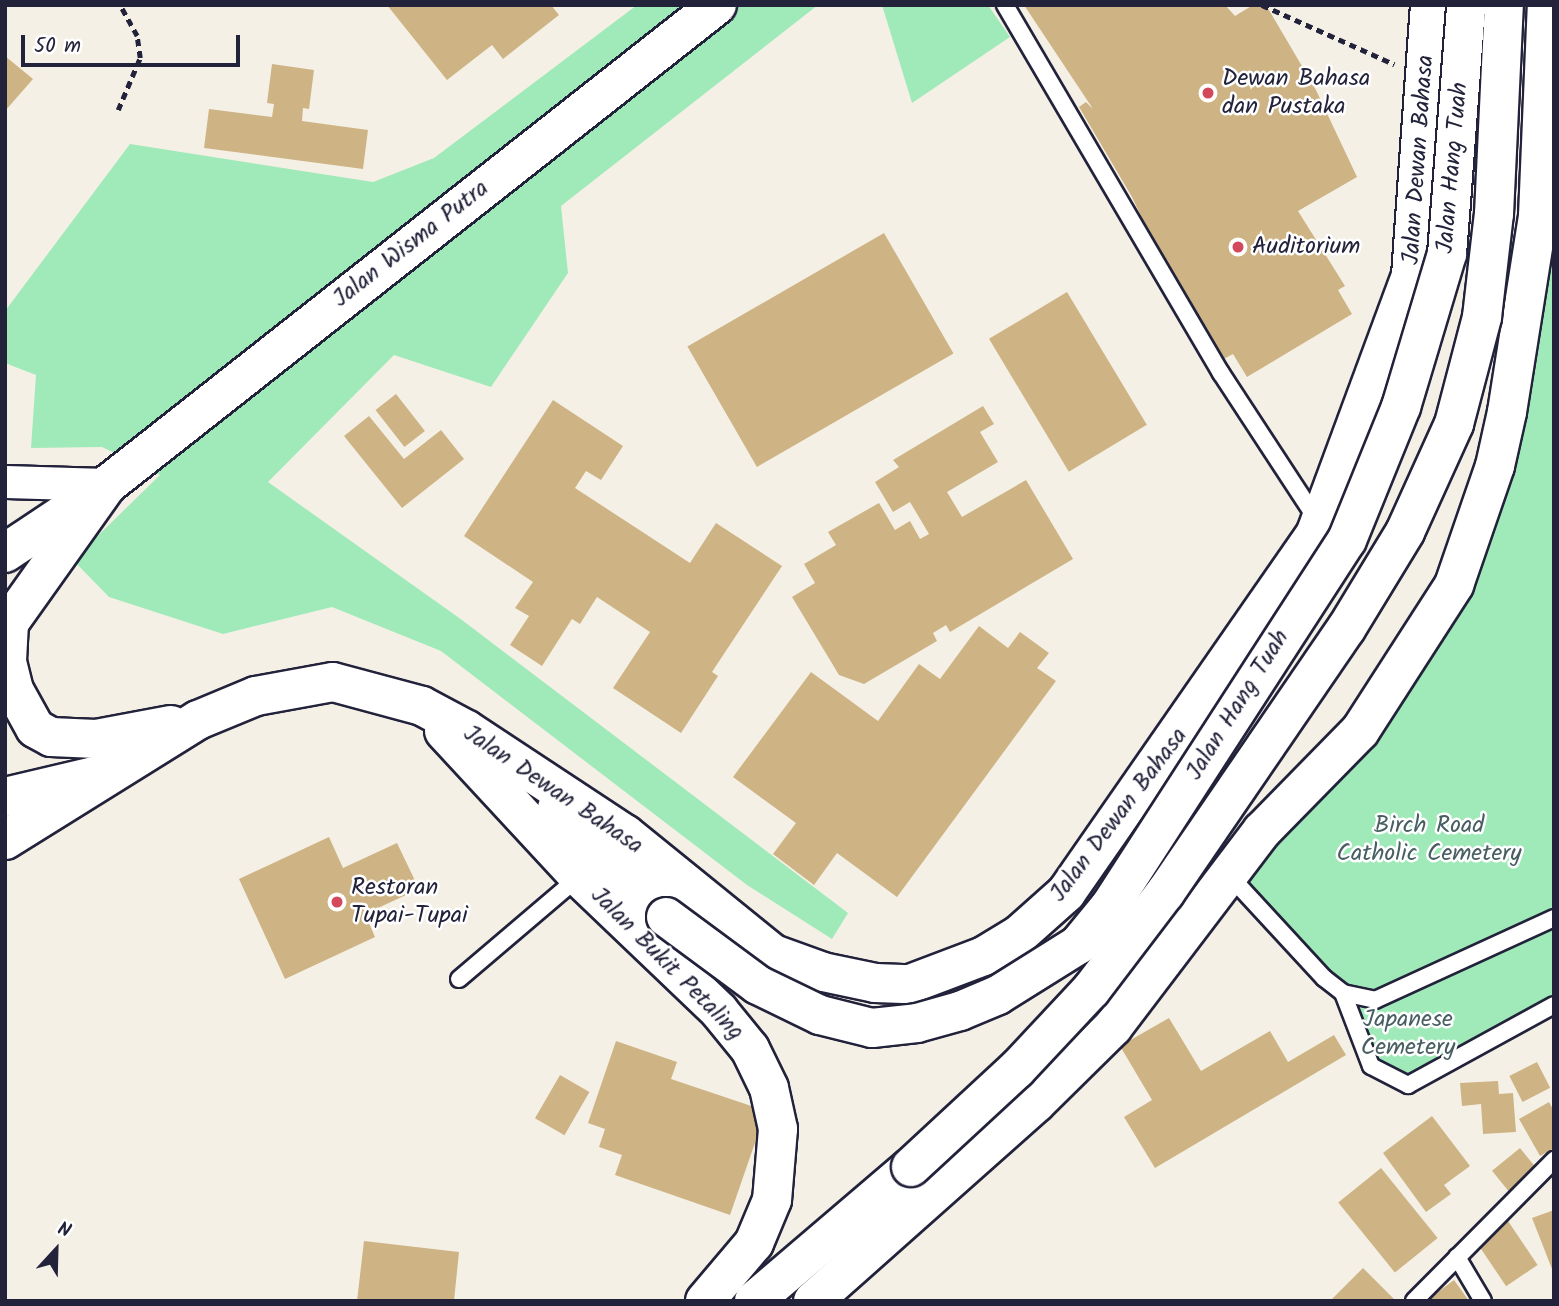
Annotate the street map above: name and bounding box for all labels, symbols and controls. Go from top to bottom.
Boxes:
scale bar [24,21,243,65]
text: 50 m [34,30,81,63]
street label: Jalan Dewan Bahasa [1397,54,1441,266]
place label: Dewan Bahasa dan Pustaka [1222,65,1370,121]
street label: Jalan Hang Tuah [1431,81,1475,255]
marker: Dewan Bahasa dan Pustaka [1200,85,1216,101]
street label: Jalan Wisma Putra [327,174,495,314]
place label: Auditorium [1252,233,1360,261]
marker: Auditorium [1230,239,1246,255]
street label: Jalan Hang Tuah [1180,625,1296,785]
street label: Jalan Dewan Bahasa [458,719,648,861]
street label: Jalan Dewan Bahasa [1044,722,1194,908]
park label: Birch Road Catholic Cemetery [1337,812,1521,868]
place label: Restoran Tupai-Tupai [351,874,468,930]
street label: Jalan Bukit Petaling [584,881,750,1047]
marker: Restoran Tupai-Tupai [329,894,345,910]
park label: Japanese Cemetery [1361,1006,1455,1062]
text: N [53,1214,75,1247]
north arrow [21,1215,91,1285]

